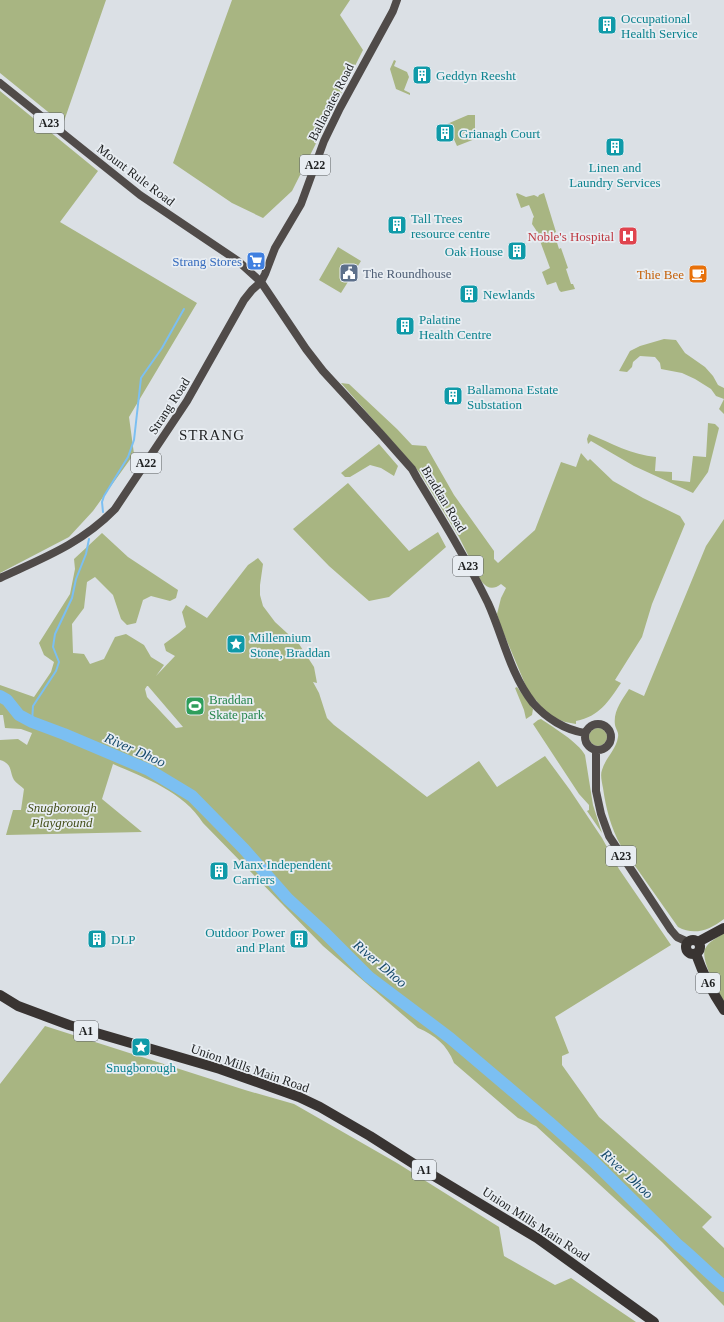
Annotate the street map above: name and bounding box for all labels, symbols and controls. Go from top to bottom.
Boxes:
place label: Occupational Health Service [621,11,698,41]
building icon: Occupational Health Service [596,14,618,36]
street label: Ballaoates Road [305,60,357,143]
building icon: Geddyn Reesht [411,64,433,86]
place label: Geddyn Reesht [436,68,516,83]
road number: A23 [34,113,64,133]
building icon: Grianagh Court [434,122,456,144]
place label: Grianagh Court [459,126,541,141]
building icon: Linen and Laundry Services [604,136,626,158]
street label: Mount Rule Road [94,141,178,209]
road number: A22 [300,155,330,175]
place label: Linen and Laundry Services [569,160,661,190]
place label: Tall Trees resource centre [411,211,490,241]
building icon: Tall Trees resource centre [386,214,408,236]
hospital icon: Noble's Hospital [617,225,639,247]
place label: Noble's Hospital [528,229,614,244]
building icon: Oak House [506,240,528,262]
place label: Oak House [445,244,503,259]
supermarket icon: Strang Stores [245,250,267,272]
place label: Strang Stores [172,254,242,269]
public building icon: The Roundhouse [338,262,360,284]
cafe icon: Thie Bee [687,263,709,285]
place label: The Roundhouse [363,266,452,281]
place label: Thie Bee [637,267,684,282]
building icon: Newlands [458,283,480,305]
place label: Newlands [483,287,535,302]
place label: Palatine Health Centre [419,312,492,342]
building icon: Palatine Health Centre [394,315,416,337]
street label: Strang Road [145,374,193,437]
place label: Ballamona Estate Substation [467,382,559,412]
building icon: Ballamona Estate Substation [442,385,464,407]
district label: STRANG [179,427,245,443]
road number: A22 [131,453,161,473]
street label: Braddan Road [418,463,470,535]
road number: A23 [453,556,483,576]
place label: Millennium Stone, Braddan [250,630,331,660]
place icon: Millennium Stone, Braddan [225,633,247,655]
place label: Braddan Skate park [209,692,265,722]
sports icon: Braddan Skate park [184,695,206,717]
water label: River Dhoo [101,730,168,770]
park label: Snugborough Playground [27,800,97,830]
road number: A23 [606,846,636,866]
place label: Manx Independent Carriers [233,857,331,887]
building icon: Manx Independent Carriers [208,860,230,882]
place label: Outdoor Power and Plant [205,925,286,955]
building icon: DLP [86,928,108,950]
building icon: Outdoor Power and Plant [288,928,310,950]
place label: DLP [111,932,136,947]
water label: River Dhoo [350,937,410,991]
road number: A6 [696,973,720,993]
road number: A1 [74,1021,98,1041]
place icon: Snugborough [130,1036,152,1058]
street label: Union Mills Main Road [189,1041,312,1096]
place label: Snugborough [106,1060,177,1075]
water label: River Dhoo [597,1146,656,1202]
road number: A1 [412,1160,436,1180]
street label: Union Mills Main Road [480,1184,593,1264]

